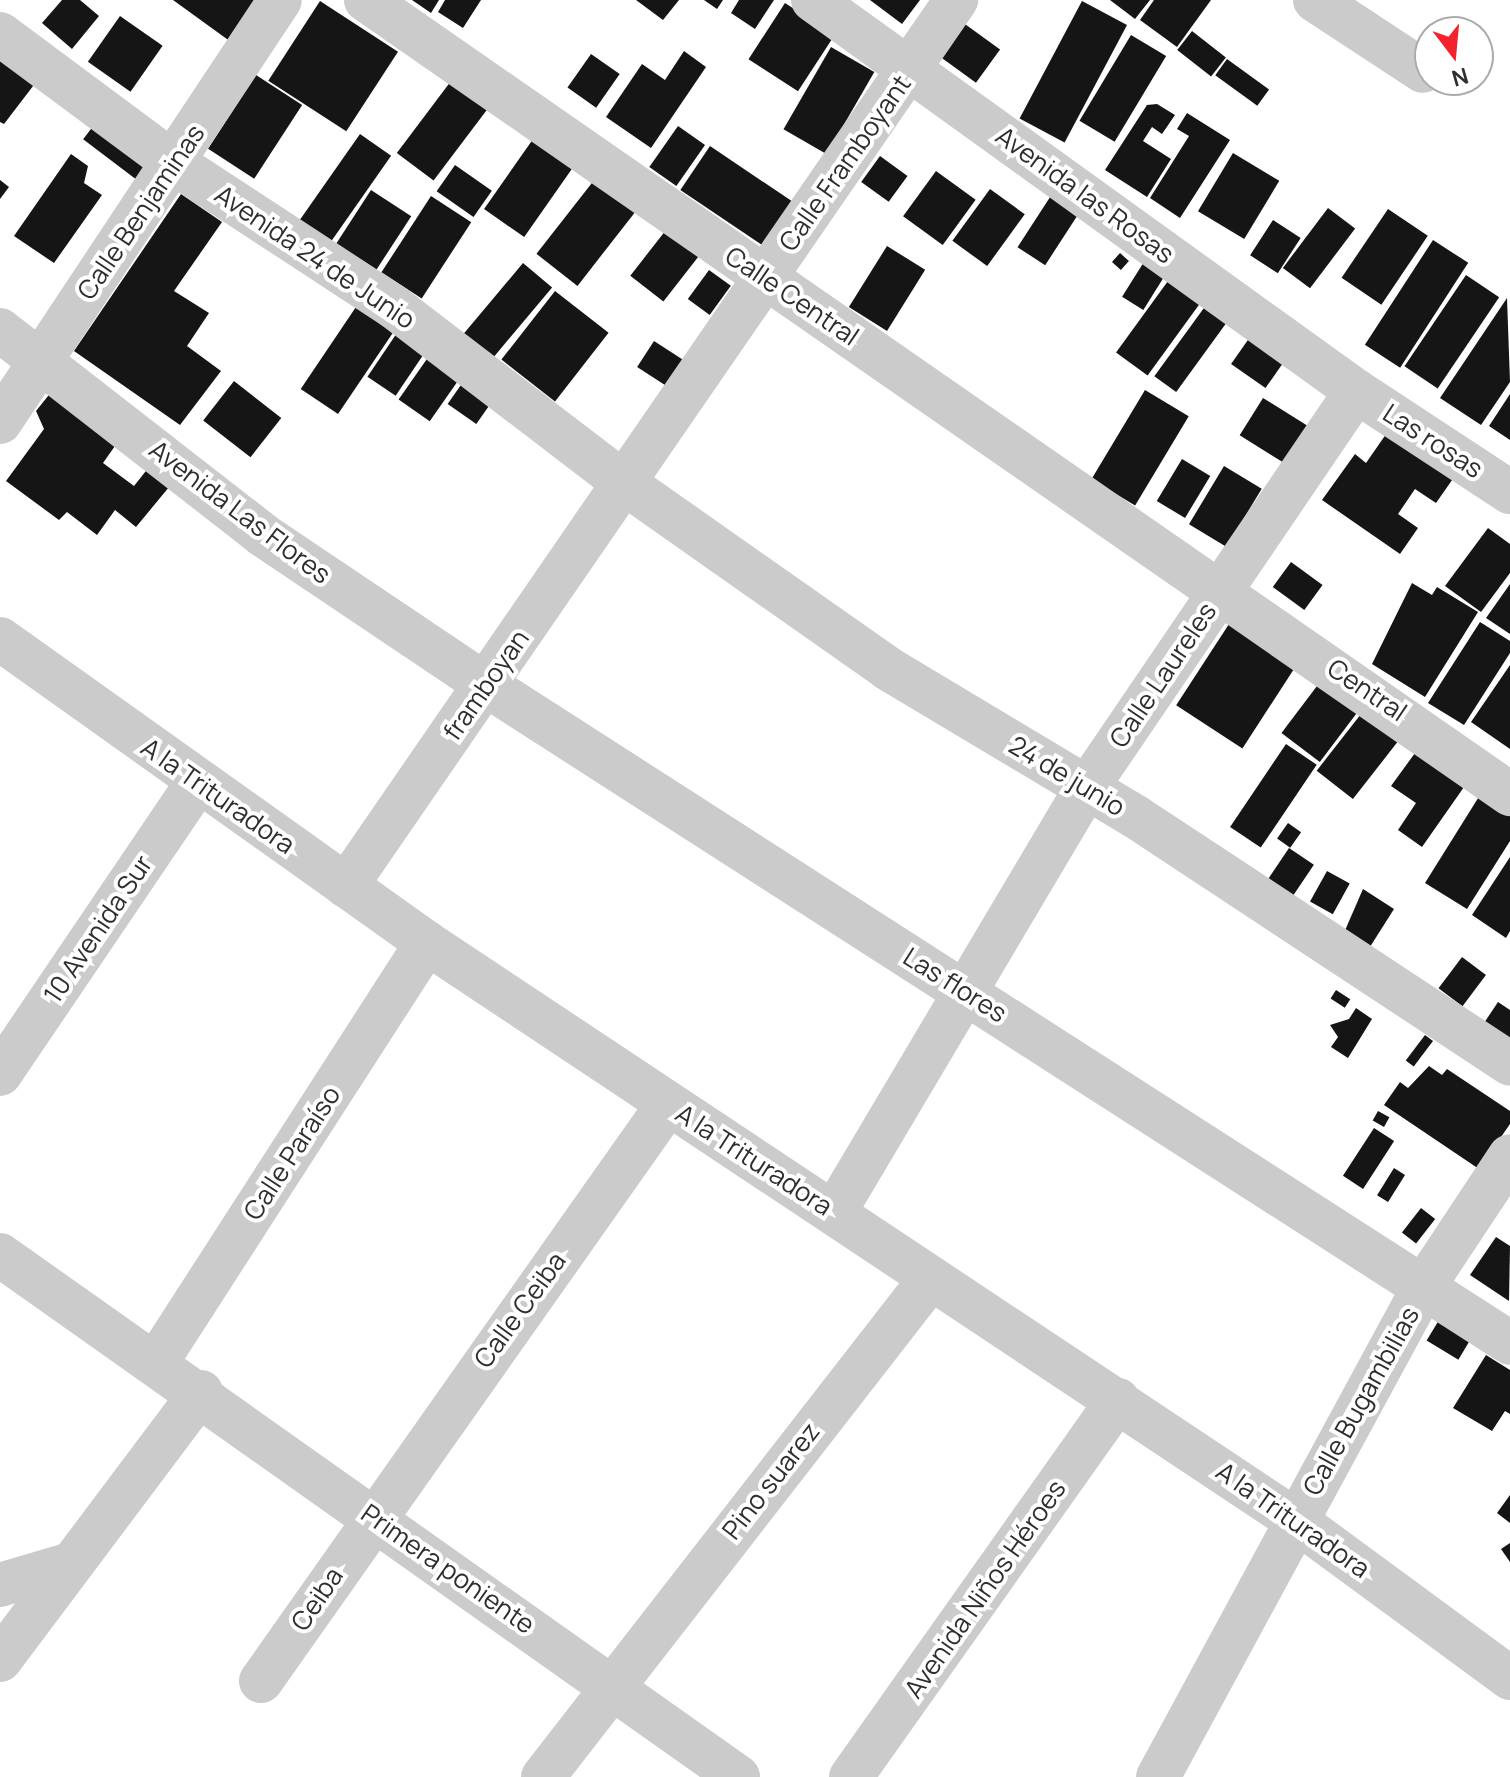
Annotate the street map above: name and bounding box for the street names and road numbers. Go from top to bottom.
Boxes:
street label: Calle Framboyant [773,69,917,257]
street label: Calle Benjaminas [71,119,211,305]
street label: Avenida las Rosas [990,120,1180,270]
street label: Avenida 24 de Junio [209,178,421,336]
street label: Calle Central [719,240,865,352]
street label: Las rosas [1377,397,1489,485]
street label: Avenida Las Flores [143,434,337,590]
street label: Calle Laureles [1103,597,1223,753]
street label: framboyan [437,624,535,746]
street label: Central [1322,652,1412,728]
street label: 24 de junio [1003,729,1131,823]
street label: A la Trituradora [135,732,301,860]
street label: 10 Avenida Sur [37,849,159,1009]
street label: Las flores [897,941,1013,1029]
street label: Calle Paraíso [237,1080,347,1226]
street label: A la Trituradora [670,1098,838,1222]
street label: Calle Ceiba [468,1246,572,1374]
street label: Calle Bugambilias [1296,1301,1426,1501]
street label: Pino suarez [716,1417,826,1545]
street label: A la Trituradora [1210,1456,1376,1584]
street label: Avenida Niños Héroes [898,1474,1072,1704]
street label: Primera poniente [355,1498,541,1640]
street label: Ceiba [285,1561,349,1637]

